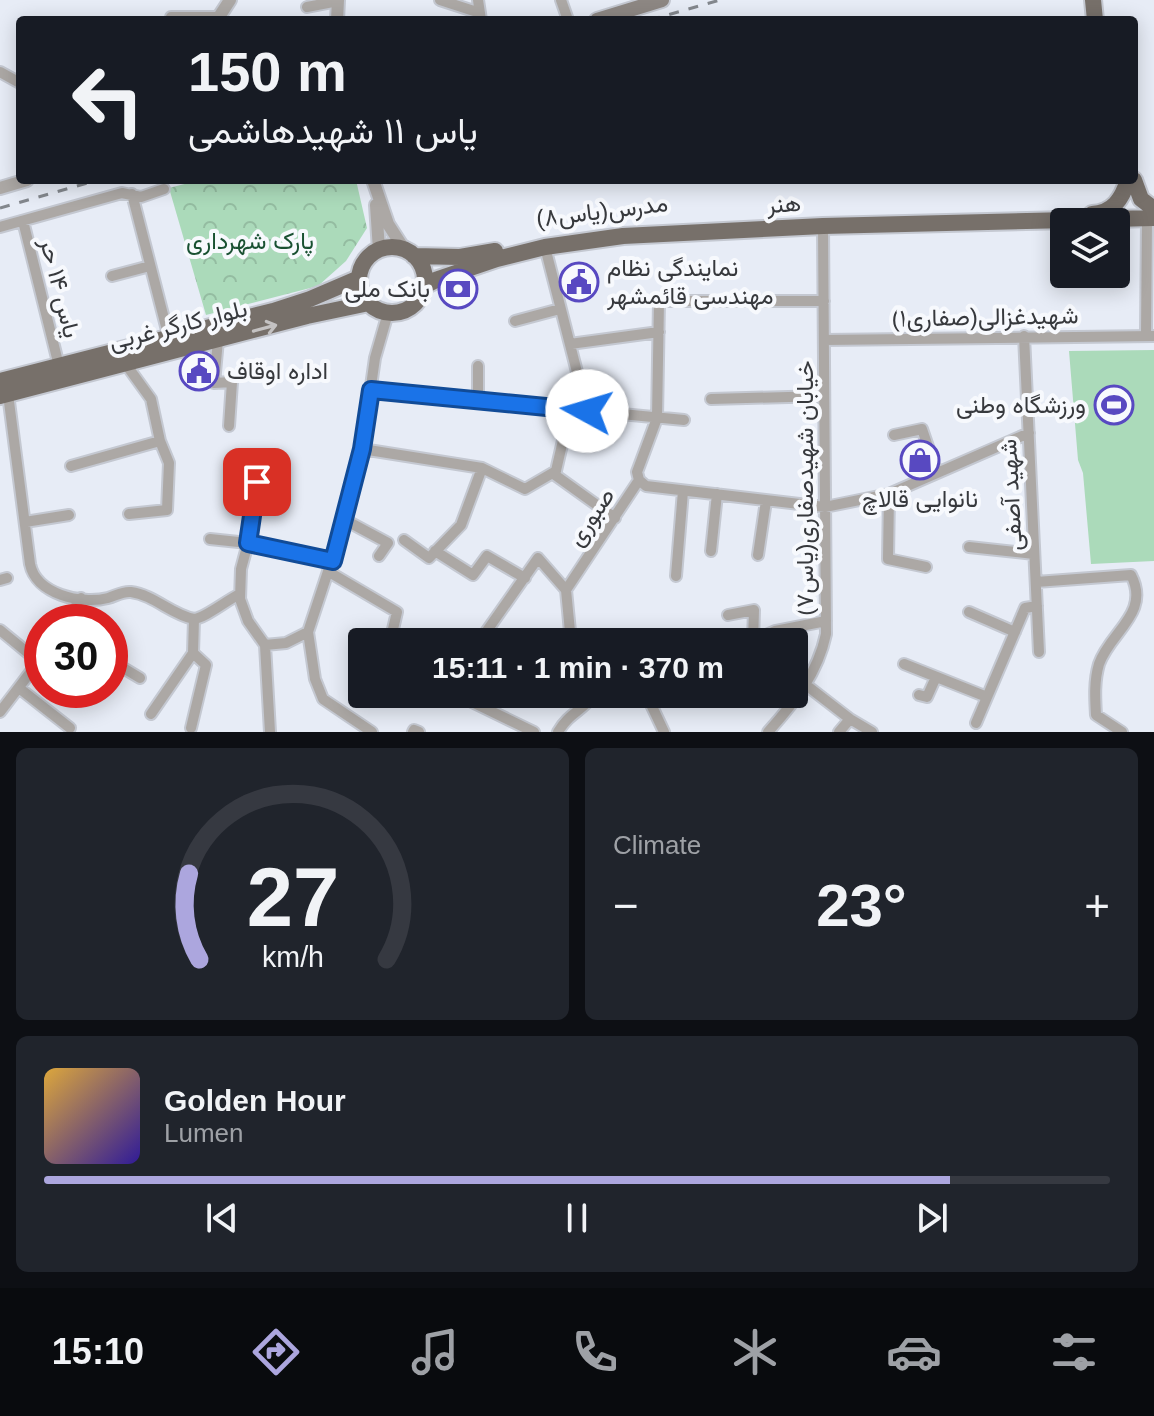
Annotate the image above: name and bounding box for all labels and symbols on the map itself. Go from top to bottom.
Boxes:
street label: مدرس(یاس۸) [535,189,670,234]
street label: هنر [765,189,802,220]
park label: پارک شهرداری [186,227,314,257]
street label: یاس ۱۴ حر [33,234,86,341]
place label: نمایندگی نظام مهندسی قائمشهر [606,254,774,311]
public building icon: نمایندگی نظام مهندسی قائمشهر [558,261,600,303]
bank icon: بانک ملی [437,268,479,310]
place label: بانک ملی [345,275,430,303]
street label: بلوار کارگر غربی [106,294,250,357]
street label: شهیدغزالی(صفاری۱) [891,301,1079,334]
one-way arrow [252,319,278,334]
public building icon: اداره اوقاف [178,350,220,392]
place label: اداره اوقاف [227,357,328,386]
street label: خیابان شهیدصفاری(یاس۷) [791,360,820,616]
position arrow [545,369,629,453]
sports icon: ورزشگاه وطنی [1093,384,1135,426]
place label: ورزشگاه وطنی [956,391,1086,420]
street label: شهید آصفی [994,438,1029,552]
shop icon: نانوایی قالاچ [899,439,941,481]
pin [223,448,291,516]
street label: صبوری [561,483,621,552]
place label: نانوایی قالاچ [862,485,978,515]
speed limit sign: 30 [24,604,128,708]

